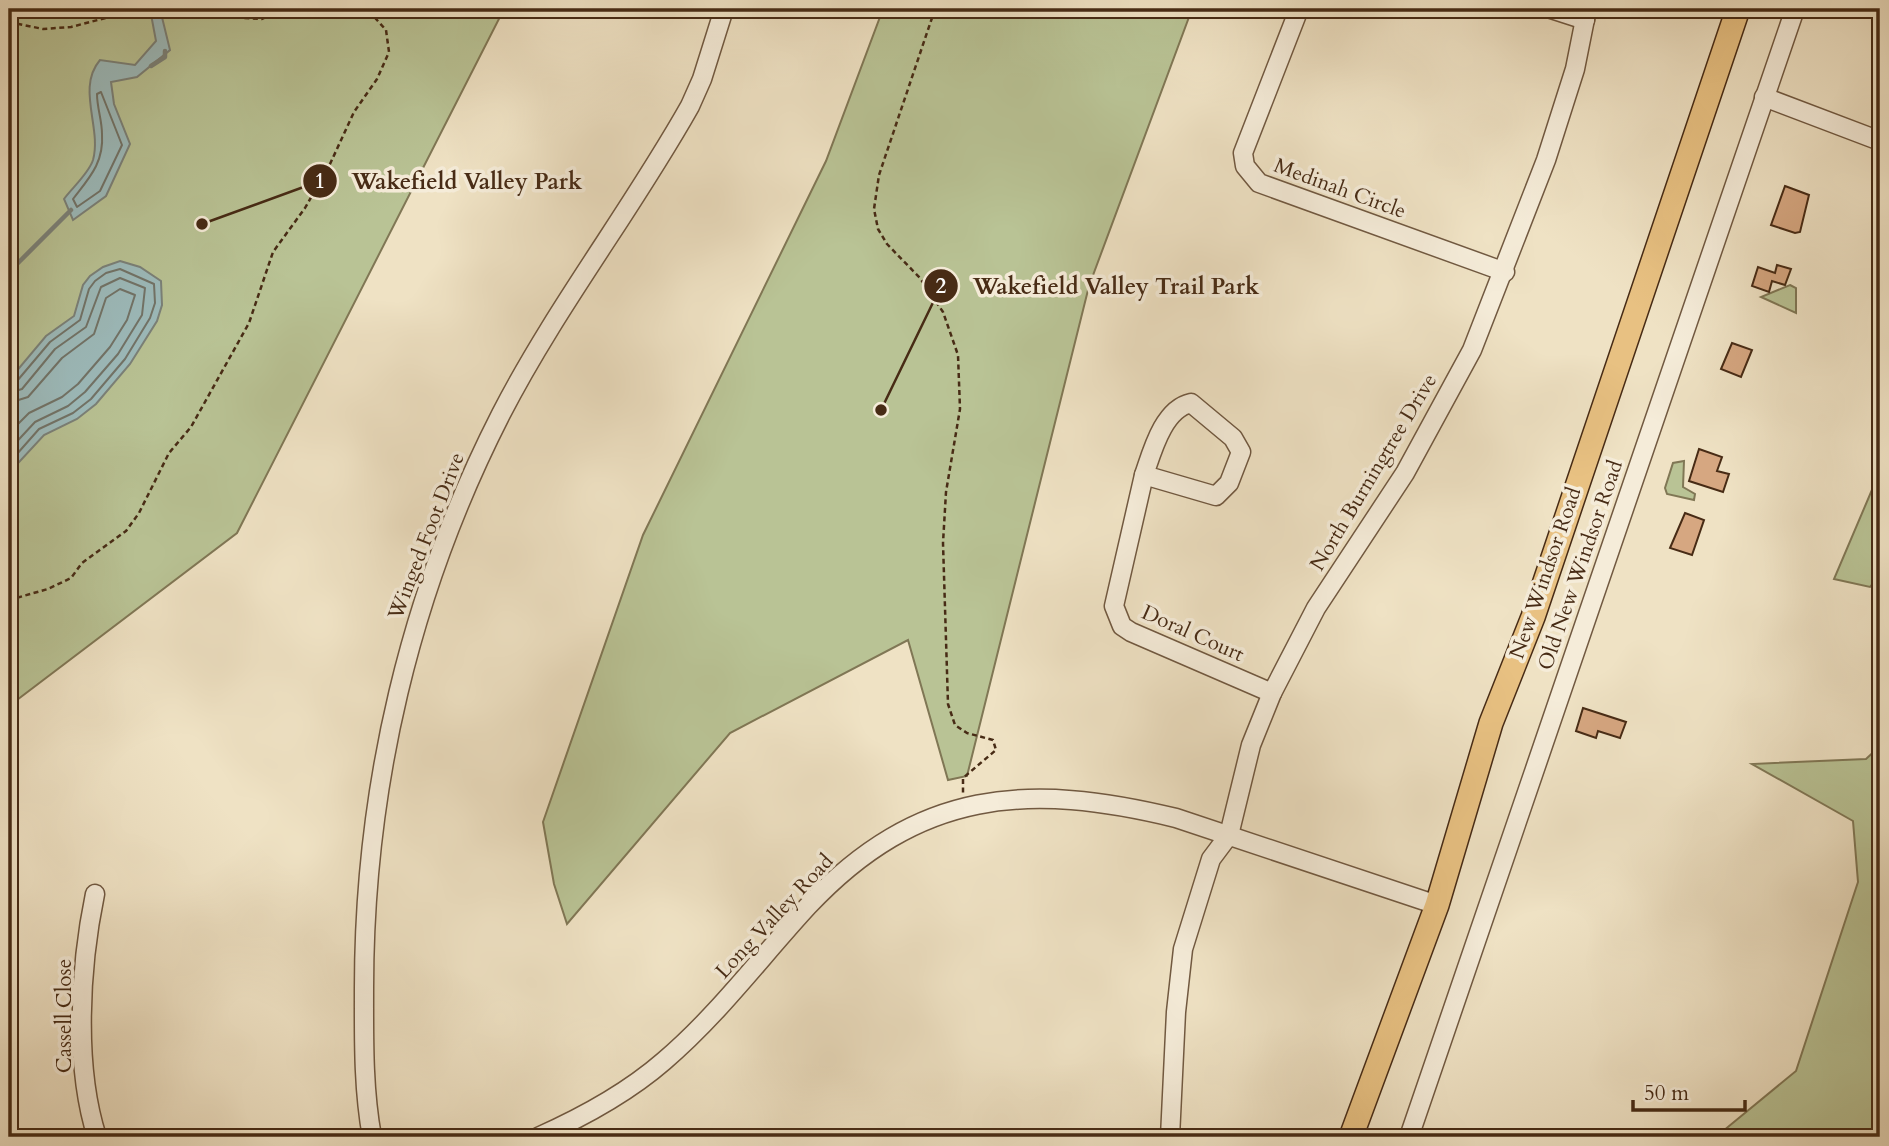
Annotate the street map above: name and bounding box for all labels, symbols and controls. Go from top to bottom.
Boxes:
street label: Medinah Circle [1270,151,1410,226]
callout: Wakefield Valley Park [303,159,597,203]
text: Wakefield Valley Park [351,166,583,197]
text: 1 [315,167,325,196]
callout: Wakefield Valley Trail Park [923,264,1273,308]
text: Wakefield Valley Trail Park [972,271,1260,302]
text: 2 [936,272,947,301]
street label: North Burningtree Drive [1303,368,1444,576]
street label: Winged Foot Drive [381,448,472,625]
street label: Old New Windsor Road [1532,457,1628,673]
street label: New Windsor Road [1504,484,1586,662]
street label: Doral Court [1137,598,1249,669]
street label: Long Valley Road [709,848,840,985]
street label: Cassell Close [50,959,79,1073]
scale bar [1633,1069,1745,1113]
text: 50 m [1644,1079,1689,1108]

